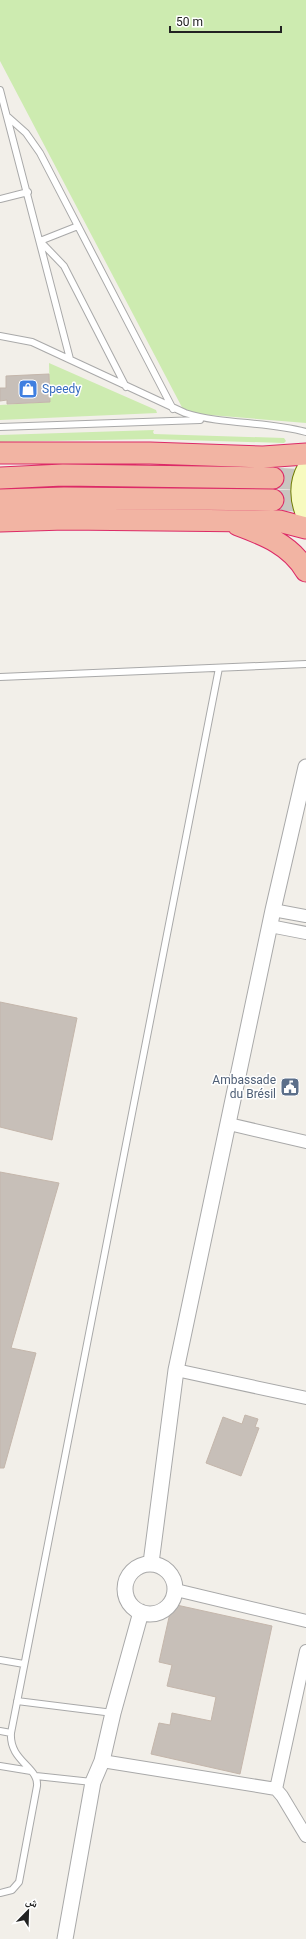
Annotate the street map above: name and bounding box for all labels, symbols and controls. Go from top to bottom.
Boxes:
scale bar [170,8,281,34]
text: 50 m [176,15,203,29]
shop icon: Speedy [17,378,39,400]
place label: Speedy [42,382,81,396]
place label: Ambassade du Brésil [212,1073,276,1101]
public building icon: Ambassade du Brésil [279,1076,301,1098]
north arrow [8,1891,48,1931]
text: ش [23,1894,40,1912]

